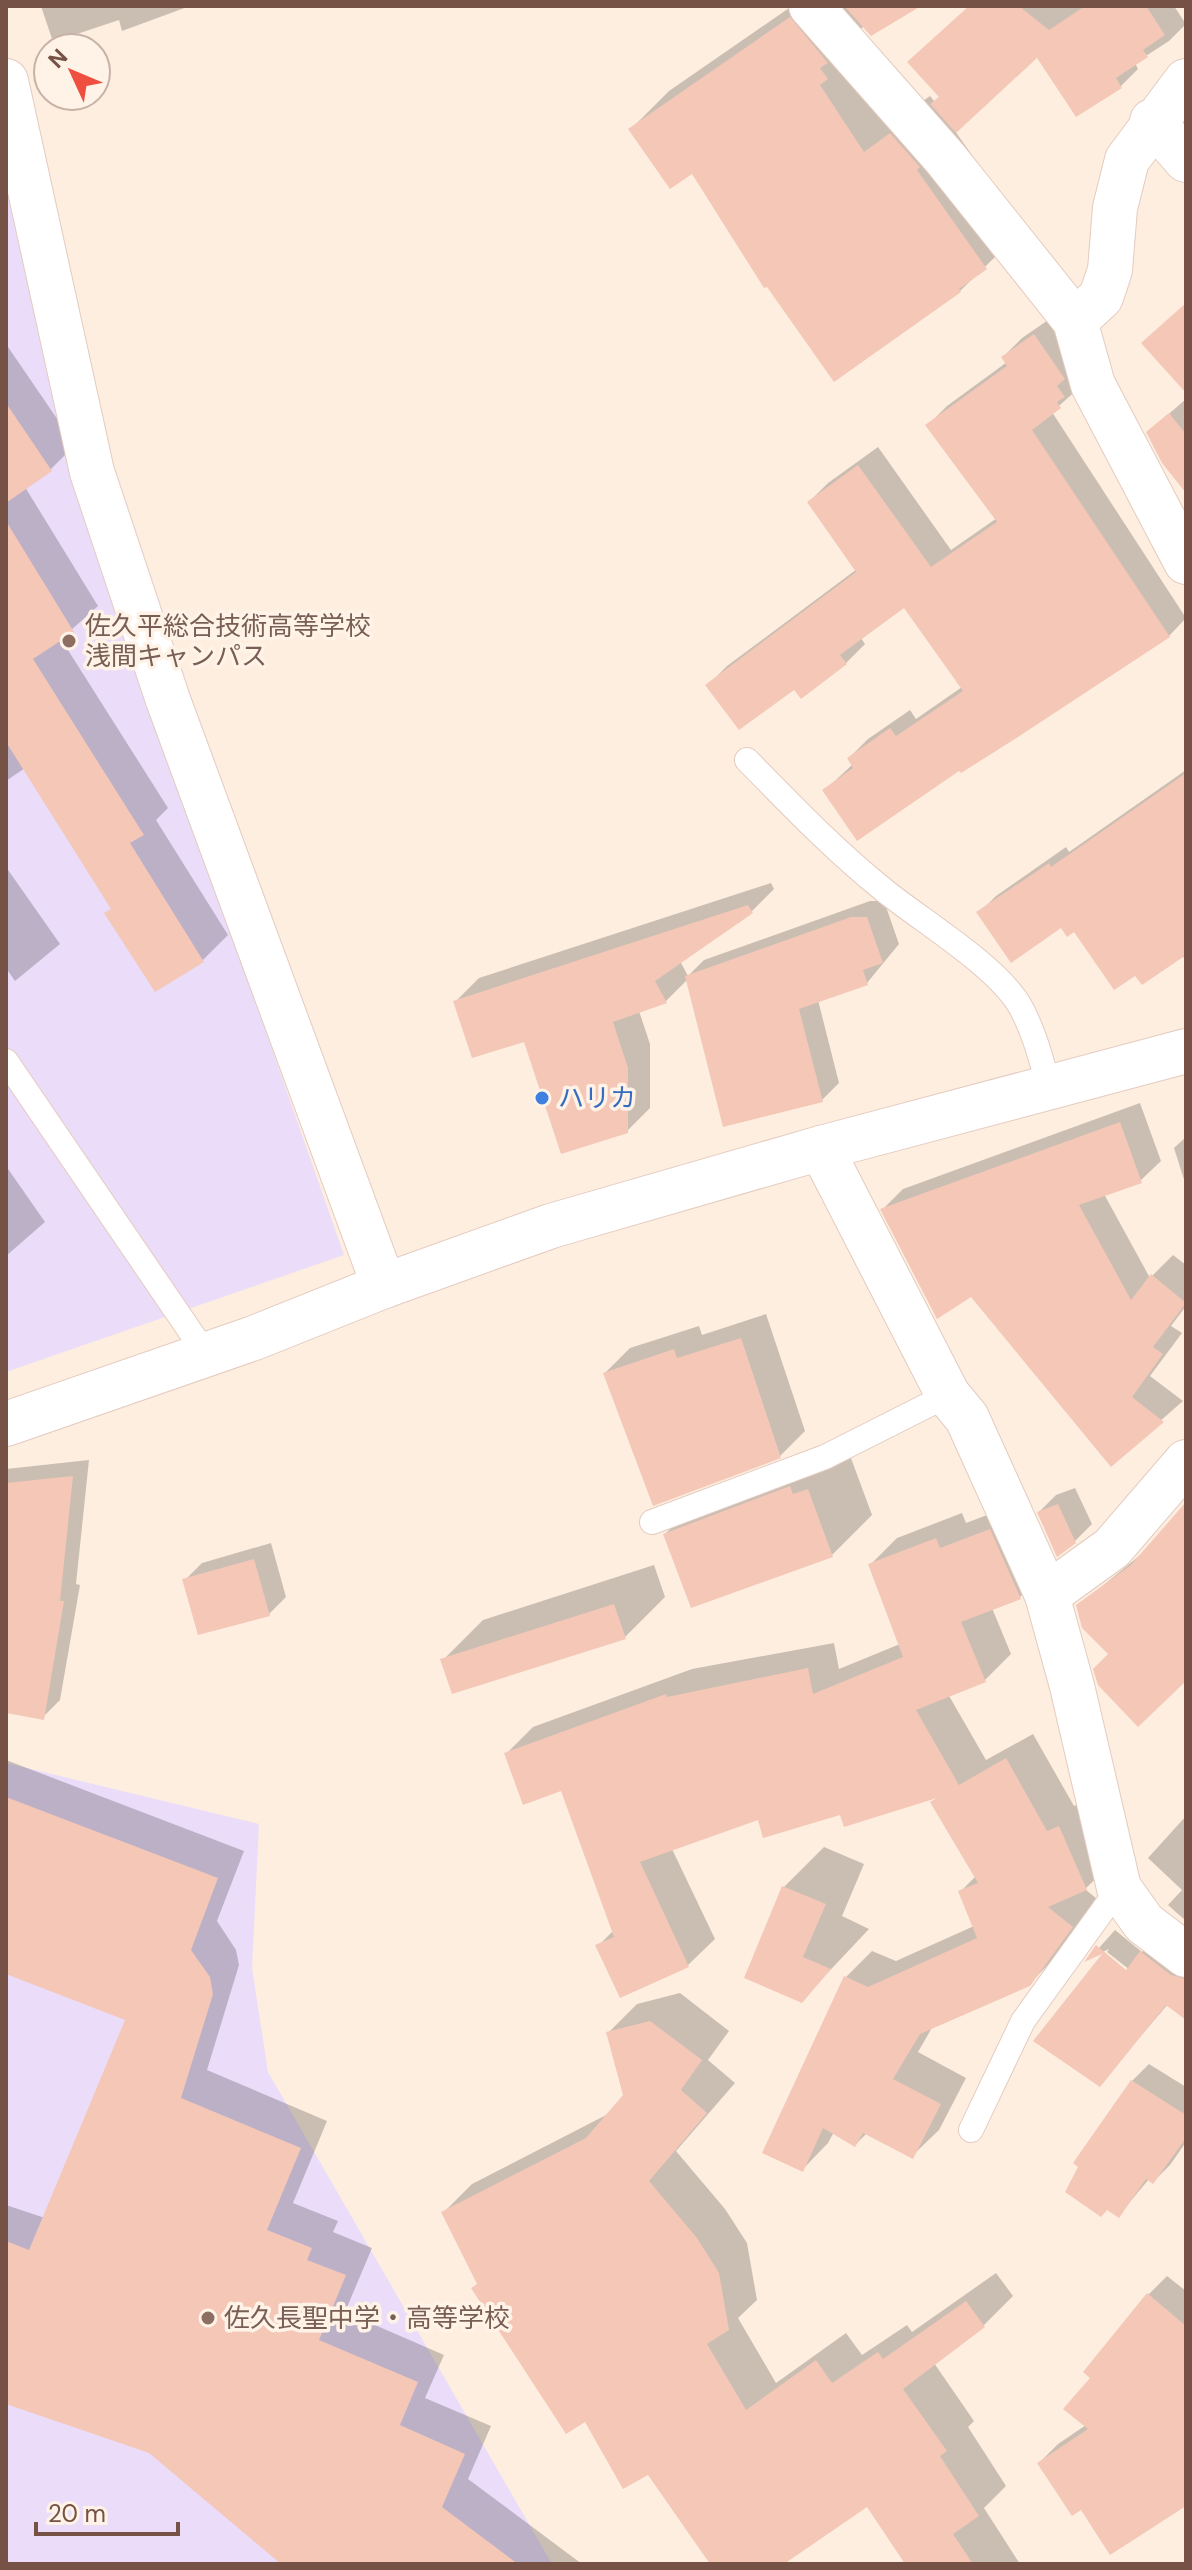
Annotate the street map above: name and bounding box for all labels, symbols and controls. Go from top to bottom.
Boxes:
north arrow [32,32,112,112]
text: N [42,43,74,74]
place label: 佐久平総合技術高等学校 浅間キャンパス [85,609,371,673]
marker: 佐久平総合技術高等学校 浅間キャンパス [60,632,78,650]
place label: ハリカ [558,1081,636,1115]
marker: ハリカ [533,1089,551,1107]
place label: 佐久長聖中学・高等学校 [224,2301,510,2335]
marker: 佐久長聖中学・高等学校 [199,2309,217,2327]
scale bar [36,2486,178,2536]
text: 20 m [48,2498,106,2529]

